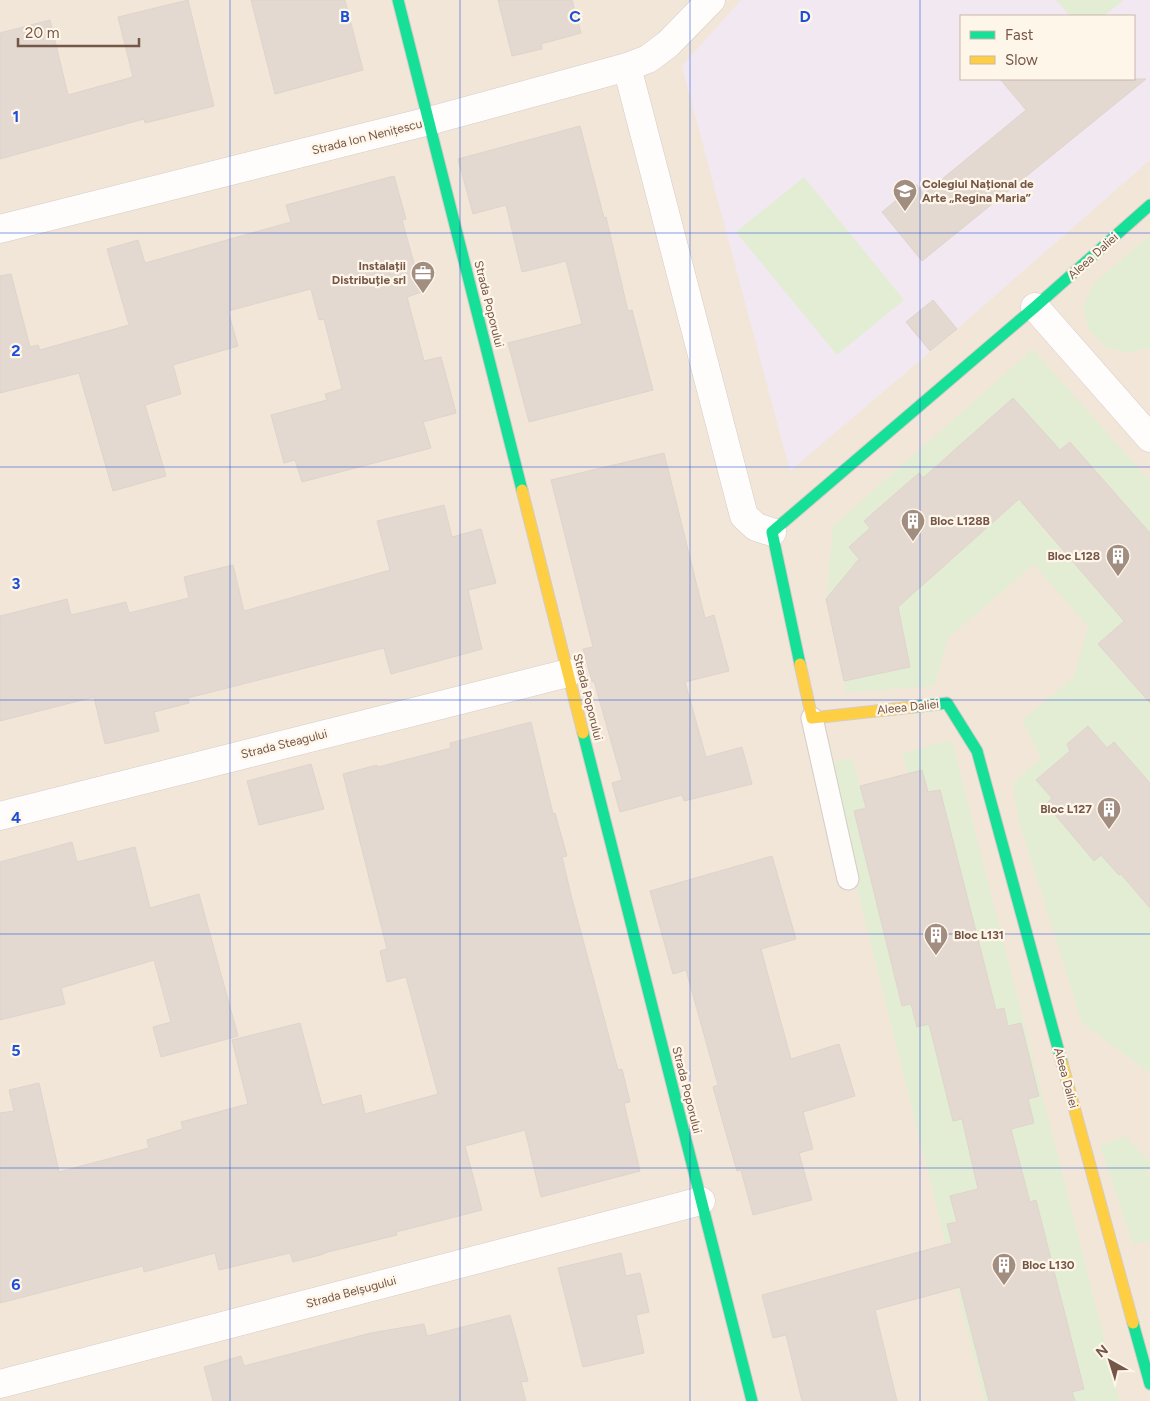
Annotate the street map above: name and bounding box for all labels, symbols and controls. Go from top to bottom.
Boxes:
text: B [340,7,350,26]
text: C [569,7,581,26]
text: D [799,7,811,26]
scale bar [18,15,139,47]
legend [960,15,1135,80]
text: 20 m [25,24,59,42]
text: Fast [1005,26,1034,44]
text: Slow [1005,51,1038,69]
text: 1 [13,107,19,126]
street label: Strada Ion Nenițescu [310,117,424,157]
place label: Colegiul Național de Arte „Regina Maria” [922,177,1034,205]
school or university icon: Colegiul Național de Arte „Regina Maria” [892,178,918,212]
street label: Aleea Daliei [1065,230,1121,282]
place label: Instalații Distribuție srl [332,259,406,287]
street label: Strada Poporului [471,259,507,349]
office icon: Instalații Distribuție srl [410,260,436,294]
text: 2 [11,341,21,360]
building icon: Bloc L128B [900,508,926,542]
place label: Bloc L128B [930,514,990,528]
building icon: Bloc L128 [1105,543,1131,577]
place label: Bloc L128 [1048,549,1100,563]
text: 3 [12,574,21,593]
street label: Strada Poporului [570,652,606,742]
street label: Aleea Daliei [876,697,940,717]
street label: Strada Steagului [239,726,329,762]
building icon: Bloc L127 [1096,796,1122,830]
place label: Bloc L127 [1040,802,1092,816]
text: 4 [11,808,21,827]
building icon: Bloc L131 [923,922,949,956]
place label: Bloc L131 [954,928,1004,942]
text: 5 [11,1041,21,1060]
street label: Strada Poporului [669,1045,705,1135]
street label: Aleea Daliei [1051,1046,1081,1110]
building icon: Bloc L130 [991,1252,1017,1286]
place label: Bloc L130 [1022,1258,1075,1272]
street label: Strada Belșugului [304,1273,398,1311]
text: 6 [11,1275,21,1294]
north arrow [1085,1336,1135,1386]
text: N [1093,1341,1112,1361]

